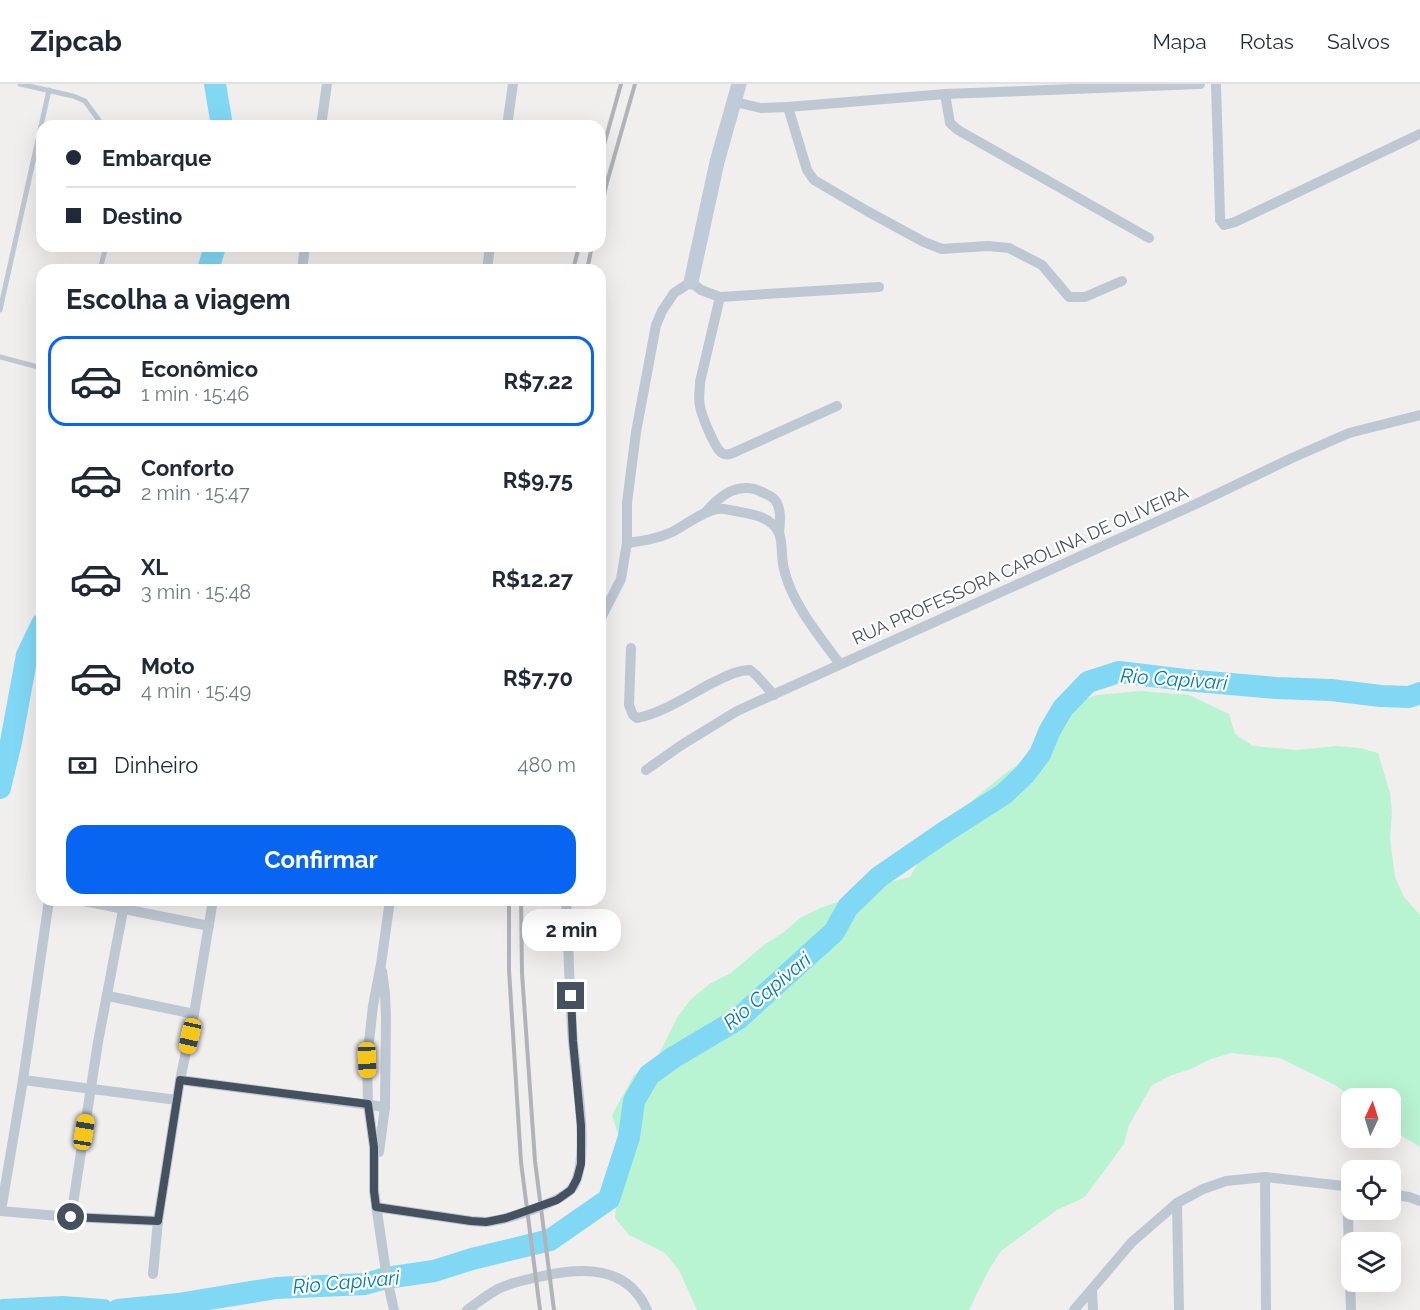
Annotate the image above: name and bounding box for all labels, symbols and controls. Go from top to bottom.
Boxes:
text: Zipcab [30,25,122,58]
text: Mapa [1153,29,1207,54]
text: Rotas [1240,29,1294,54]
text: Salvos [1327,29,1390,54]
text: Embarque [102,145,211,171]
text: Destino [102,203,182,229]
text: Escolha a viagem [66,284,291,315]
icon: car [69,354,123,408]
text: Econômico [141,356,258,382]
text: R$7.22 [504,368,573,394]
text: 1 min · 15:46 [141,382,249,406]
icon: car [69,453,123,507]
text: Conforto [141,455,234,481]
text: R$9.75 [503,467,573,493]
text: 2 min · 15:47 [141,481,250,505]
street label: RUA PROFESSORA CAROLINA DE OLIVEIRA [849,481,1191,649]
icon: car [69,552,123,606]
text: XL [141,554,168,580]
text: R$12.27 [491,566,573,592]
text: 3 min · 15:48 [141,580,251,604]
icon: car [69,651,123,705]
text: Moto [141,653,195,679]
water label: Rio Capivari [1120,663,1229,695]
text: R$7.70 [503,665,573,691]
text: 4 min · 15:49 [141,679,251,703]
icon: cash [66,749,99,782]
text: Dinheiro [114,752,198,778]
text: 480 m [518,753,576,777]
button: Confirmar [66,825,576,894]
callout: 2 min [522,909,620,951]
text: 2 min [546,918,597,942]
water label: Rio Capivari [718,947,816,1035]
route end [557,982,584,1009]
car [177,1016,203,1056]
car [357,1042,377,1078]
north arrow [1341,1088,1401,1148]
map controls [1341,1088,1401,1292]
car [72,1113,96,1151]
button: locate [1341,1160,1401,1220]
route start [57,1203,84,1230]
button: layers [1341,1232,1401,1292]
water label: Rio Capivari [292,1265,401,1299]

